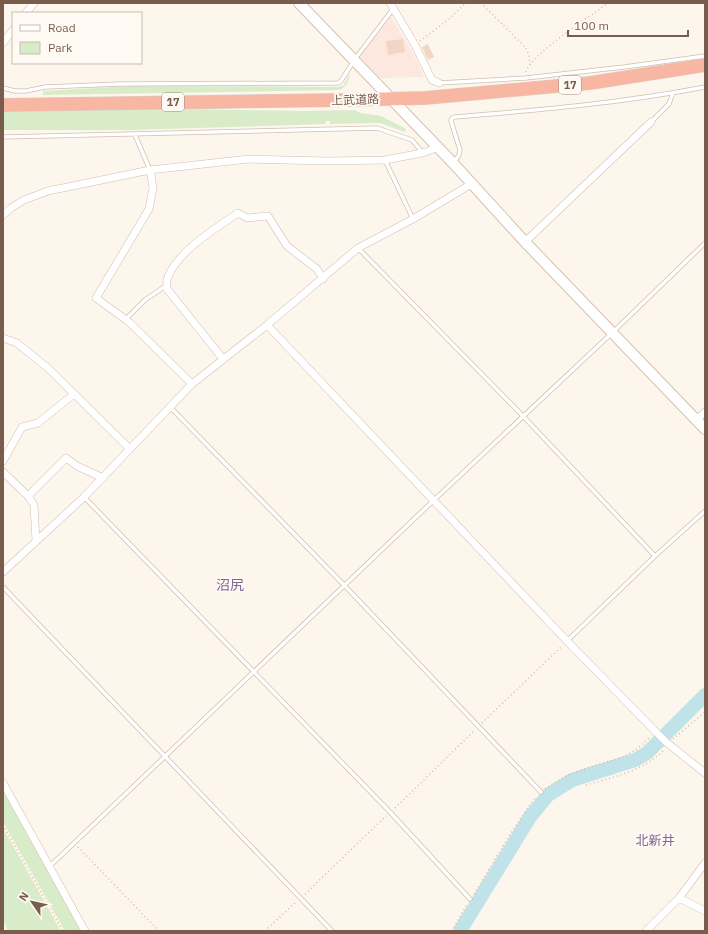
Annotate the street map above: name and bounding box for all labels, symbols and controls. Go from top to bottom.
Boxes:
legend [12,12,142,64]
scale bar [568,12,688,38]
text: 100 m [574,18,609,33]
text: Road [48,20,76,35]
text: Park [48,40,73,55]
road number: 17 [559,76,581,94]
street label: 上武道路 [331,91,379,108]
road number: 17 [162,93,184,111]
district label: 沼尻 [216,576,244,594]
district label: 北新井 [635,832,675,849]
north arrow [12,882,52,922]
text: N [16,889,32,904]

